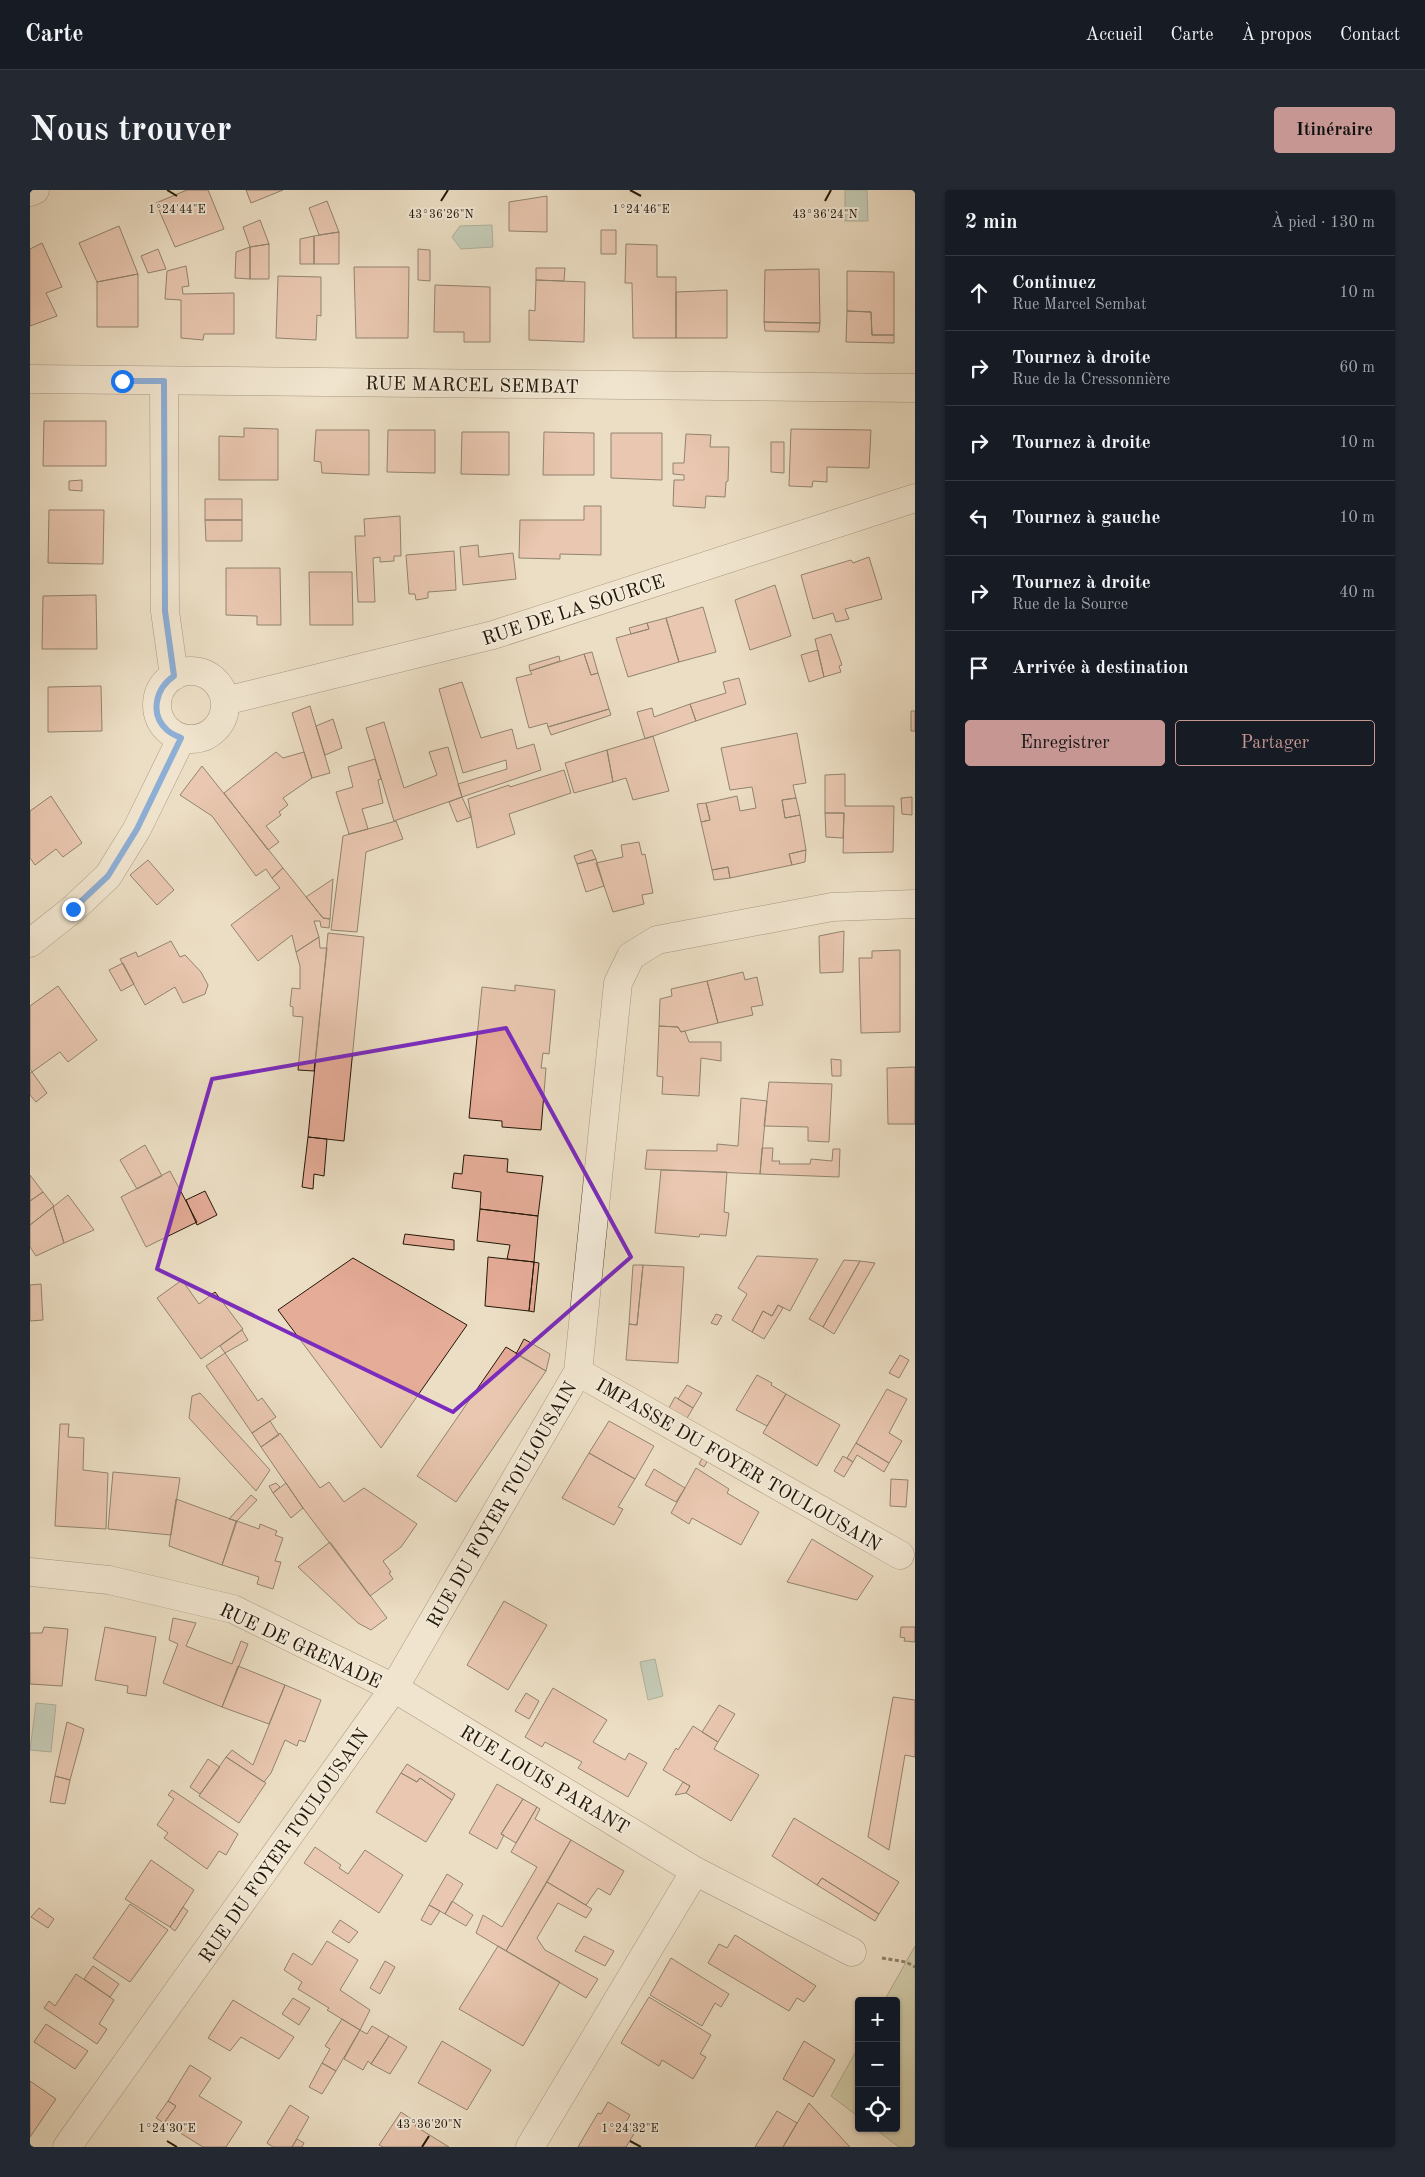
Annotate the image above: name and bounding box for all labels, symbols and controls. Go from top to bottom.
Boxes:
text: Carte [25,23,84,47]
text: Accueil [1085,26,1143,44]
text: Carte [1171,26,1213,44]
text: À propos [1241,26,1312,44]
text: Contact [1340,26,1400,44]
button: Itinéraire [1274,107,1395,153]
text: Nous trouver [30,113,232,148]
text: 1°24'44"E [148,204,206,216]
text: 1°24'46"E [612,204,670,216]
text: 43°36'26"N [408,209,474,221]
text: 43°36'24"N [792,209,858,221]
text: 2 min [965,212,1018,233]
text: À pied · 130 m [1272,215,1375,231]
text: Continuez [1012,274,1096,293]
icon: ahead [965,279,993,307]
text: 10 m [1339,285,1375,301]
text: Rue Marcel Sembat [1012,297,1147,313]
text: Tournez à droite [1012,349,1151,368]
icon: right [965,354,993,382]
text: 60 m [1339,360,1375,376]
route start [111,370,134,393]
text: Rue de la Cressonnière [1012,372,1170,388]
street label: RUE MARCEL SEMBAT [365,375,579,398]
icon: right [965,429,993,457]
text: Tournez à droite [1012,434,1151,453]
text: 10 m [1339,435,1375,451]
icon: left [965,504,993,532]
text: Tournez à gauche [1012,509,1160,528]
text: 10 m [1339,510,1375,526]
street label: RUE DE LA SOURCE [480,573,667,650]
text: Tournez à droite [1012,574,1151,593]
icon: right [965,579,993,607]
text: 40 m [1339,585,1375,601]
text: Rue de la Source [1012,597,1128,613]
icon: arrive [965,654,993,682]
text: Arrivée à destination [1012,659,1188,678]
button: Enregistrer [965,720,1165,766]
button: Partager [1175,720,1375,766]
route end [62,898,85,921]
street label: IMPASSE DU FOYER TOULOUSAIN [592,1376,884,1556]
street label: RUE DU FOYER TOULOUSAIN [425,1379,582,1631]
street label: RUE DE GRENADE [216,1601,384,1693]
street label: RUE LOUIS PARANT [456,1723,632,1839]
street label: RUE DU FOYER TOULOUSAIN [197,1726,373,1967]
map controls [855,1997,900,2132]
button: + [855,1997,900,2042]
button: − [855,2042,900,2087]
button: locate [855,2087,900,2132]
text: 43°36'20"N [396,2119,462,2131]
text: 1°24'30"E [138,2123,196,2135]
text: 1°24'32"E [601,2123,659,2135]

